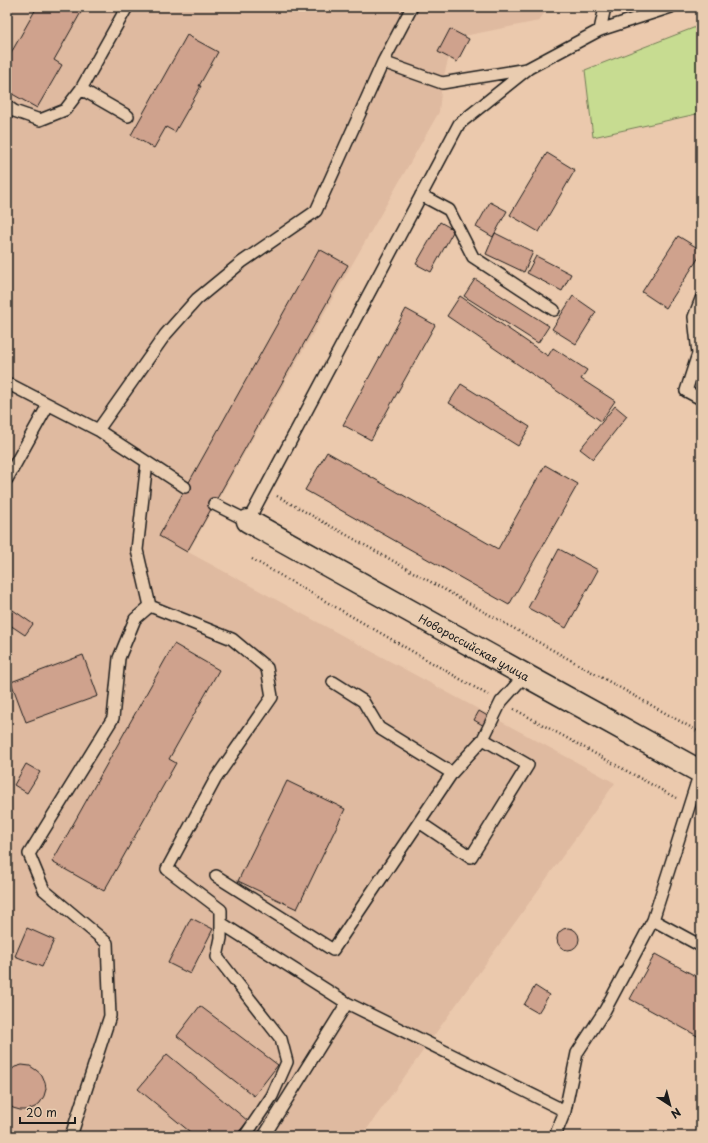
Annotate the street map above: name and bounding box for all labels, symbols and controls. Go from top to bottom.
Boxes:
street label: Новороссийская улица [416,609,533,685]
north arrow [650,1085,690,1125]
scale bar [20,1099,75,1125]
text: 20 m [26,1103,57,1121]
text: N [667,1104,685,1123]

